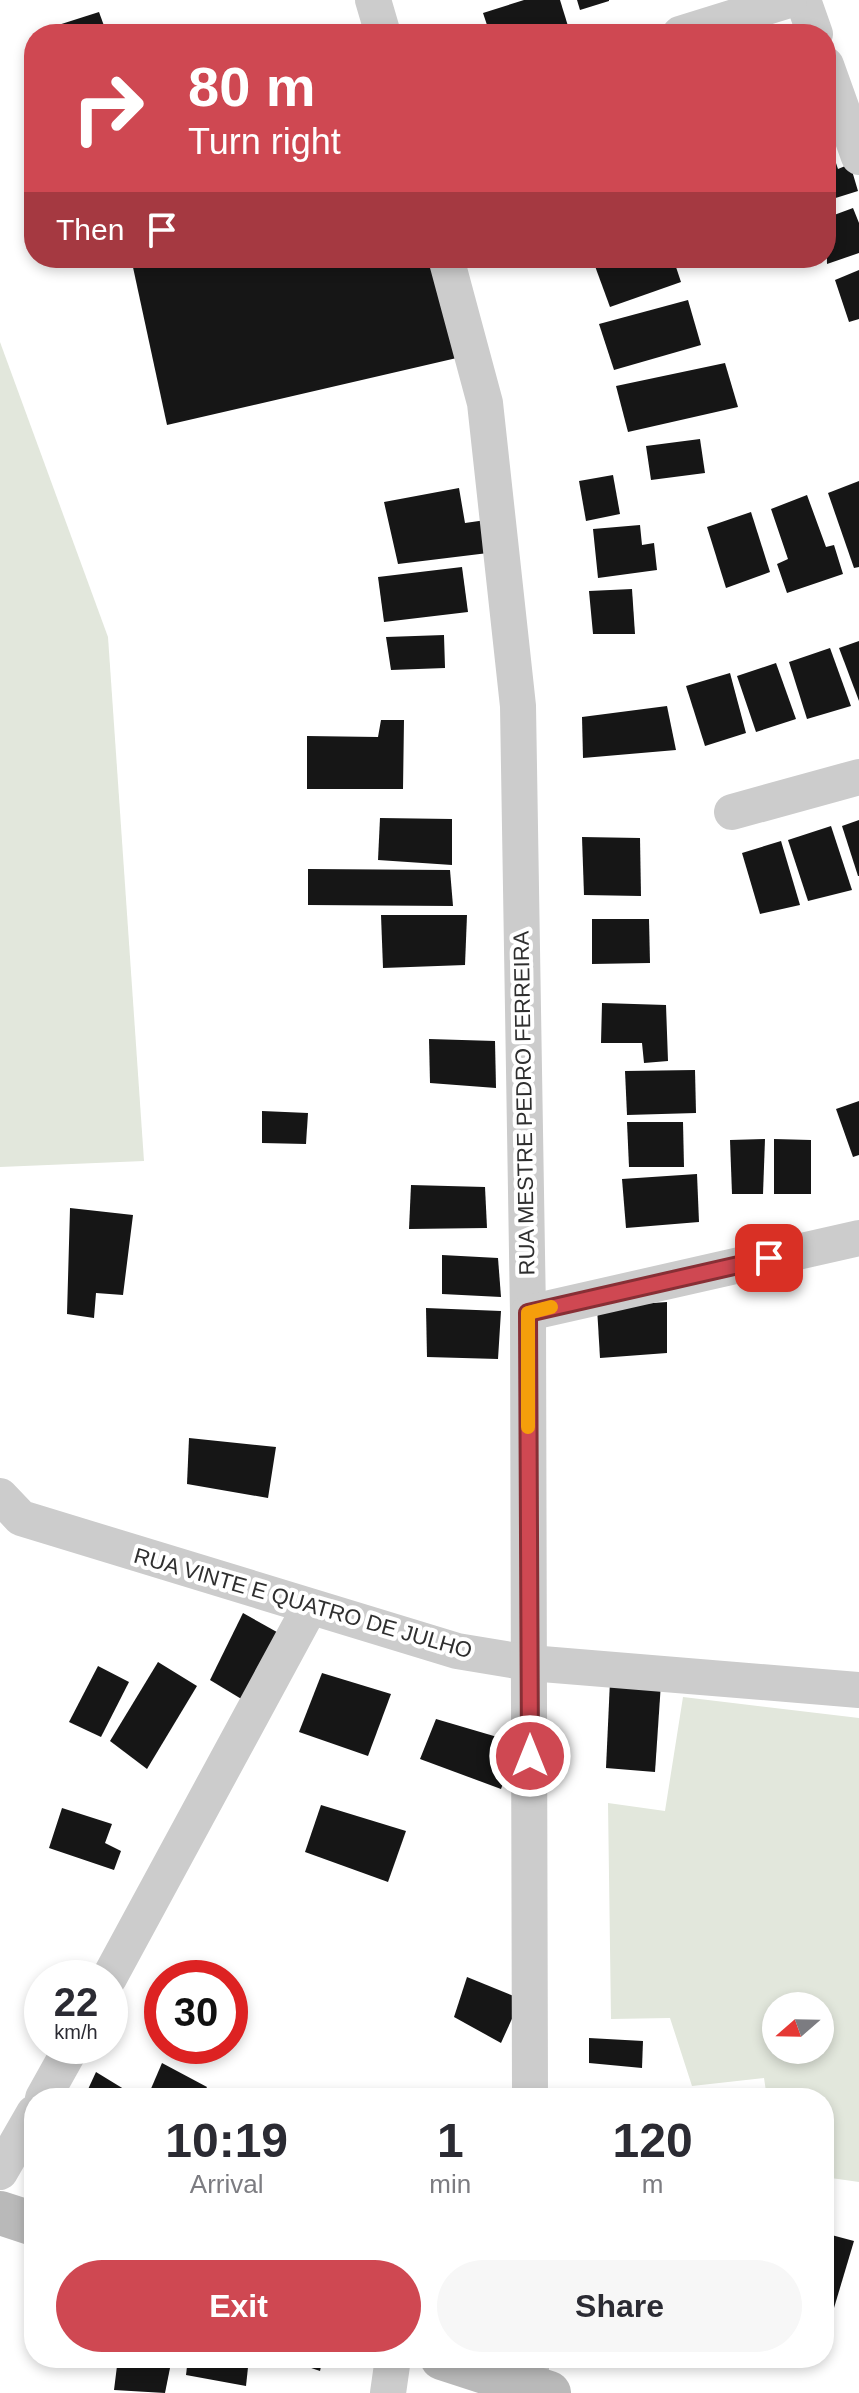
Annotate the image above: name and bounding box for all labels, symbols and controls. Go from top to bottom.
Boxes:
text: 80 m [188,55,316,118]
icon: right [56,56,160,160]
text: Turn right [188,121,341,162]
icon: arrive [140,208,184,252]
text: Then [56,213,124,246]
street label: RUA MESTRE PEDRO FERREIRA [508,930,540,1276]
pin [735,1224,803,1292]
icon: arrive [747,1236,791,1280]
street label: RUA VINTE E QUATRO DE JULHO [131,1543,475,1663]
position arrow [488,1714,572,1798]
speed limit sign: 30 [144,1960,248,2064]
text: 22 [54,1980,98,2024]
north arrow [762,1992,834,2064]
map controls [762,1992,834,2064]
text: km/h [54,2021,98,2043]
text: 10:19 [165,2114,288,2167]
text: 1 [437,2114,464,2167]
text: 120 [613,2114,693,2167]
text: Arrival [190,2169,264,2199]
text: min [429,2169,471,2199]
text: m [642,2169,663,2199]
button: Exit [56,2260,421,2352]
button: Share [437,2260,802,2352]

